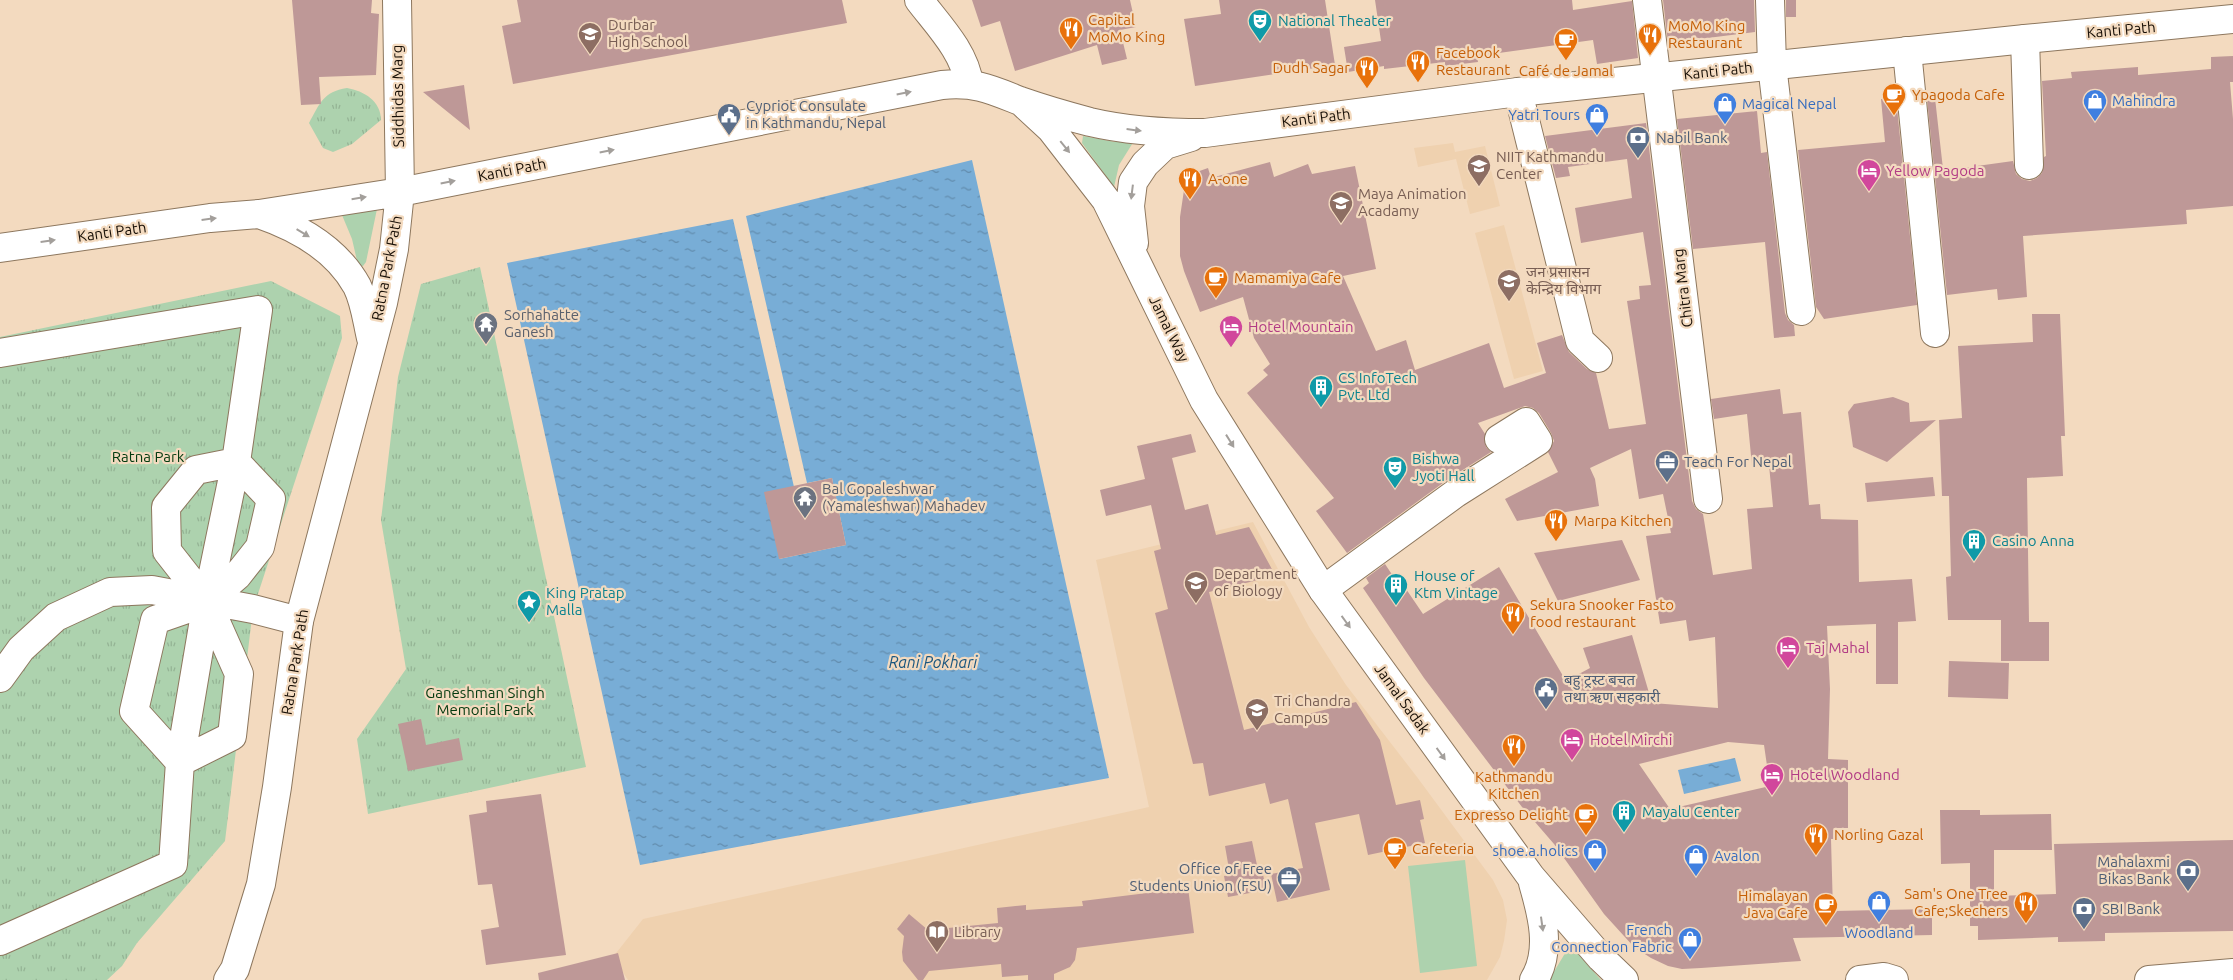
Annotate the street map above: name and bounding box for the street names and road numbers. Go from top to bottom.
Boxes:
street label: Kanti Path [2086,18,2156,41]
street label: Siddhidas Marg [388,44,407,148]
street label: Kanti Path [1683,58,1753,83]
street label: Kanti Path [1280,105,1351,130]
street label: Kanti Path [476,155,548,184]
street label: Ratna Park Path [368,214,405,322]
street label: Kanti Path [76,218,147,245]
street label: Chitra Marg [1669,248,1696,328]
street label: Jamal Way [1146,293,1193,365]
street label: Ratna Park Path [278,608,311,716]
street label: Jamal Sadak [1371,660,1434,738]

